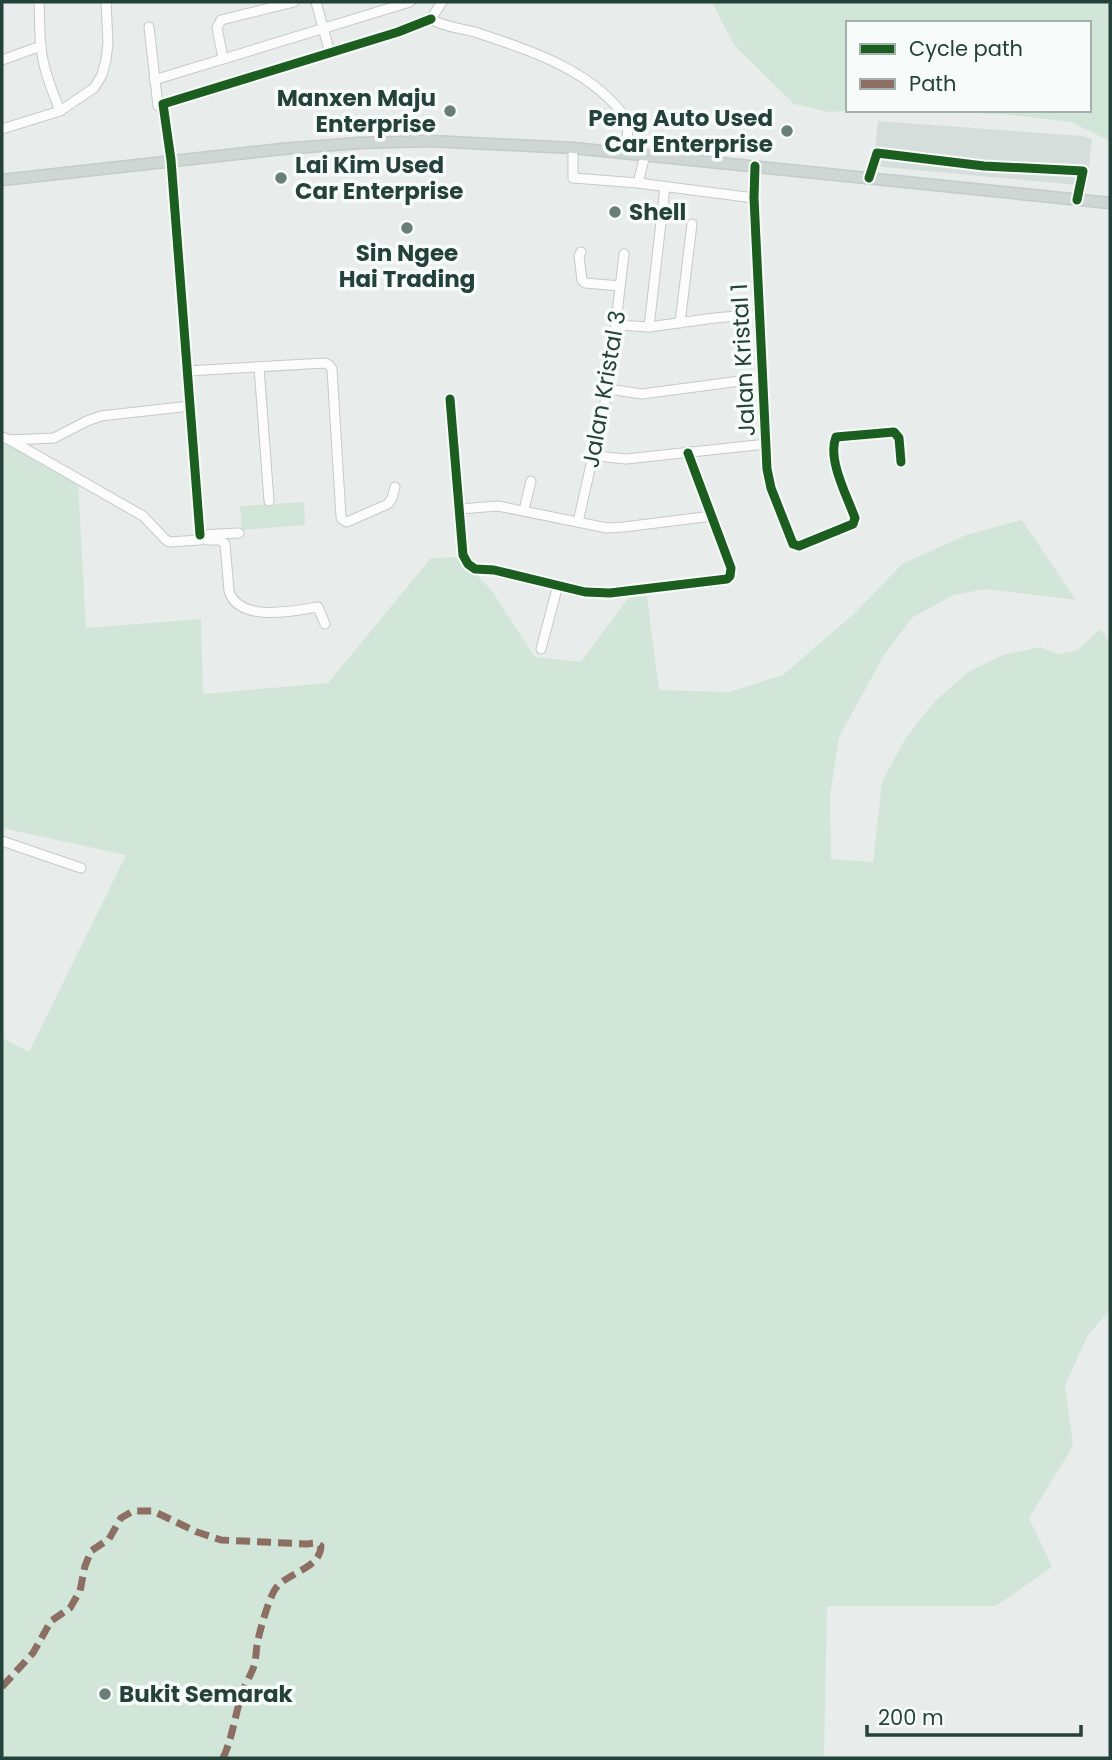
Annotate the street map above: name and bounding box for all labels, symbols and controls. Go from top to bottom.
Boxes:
legend [846,21,1091,112]
text: Cycle path [909,34,1023,63]
text: Path [909,69,956,98]
place label: Manxen Maju Enterprise [277,82,436,140]
place label: Peng Auto Used Car Enterprise [588,102,773,160]
marker: Manxen Maju Enterprise [442,103,458,119]
marker: Peng Auto Used Car Enterprise [779,123,795,139]
place label: Lai Kim Used Car Enterprise [295,149,463,207]
marker: Lai Kim Used Car Enterprise [273,170,289,186]
place label: Shell [629,196,686,228]
marker: Shell [607,204,623,220]
marker: Sin Ngee Hai Trading [399,220,415,236]
place label: Sin Ngee Hai Trading [339,237,475,295]
street label: Jalan Kristal 1 [723,283,763,437]
street label: Jalan Kristal 3 [574,308,634,470]
place label: Bukit Semarak [119,1678,294,1710]
marker: Bukit Semarak [97,1686,113,1702]
scale bar [867,1694,1080,1738]
text: 200 m [878,1703,944,1732]

